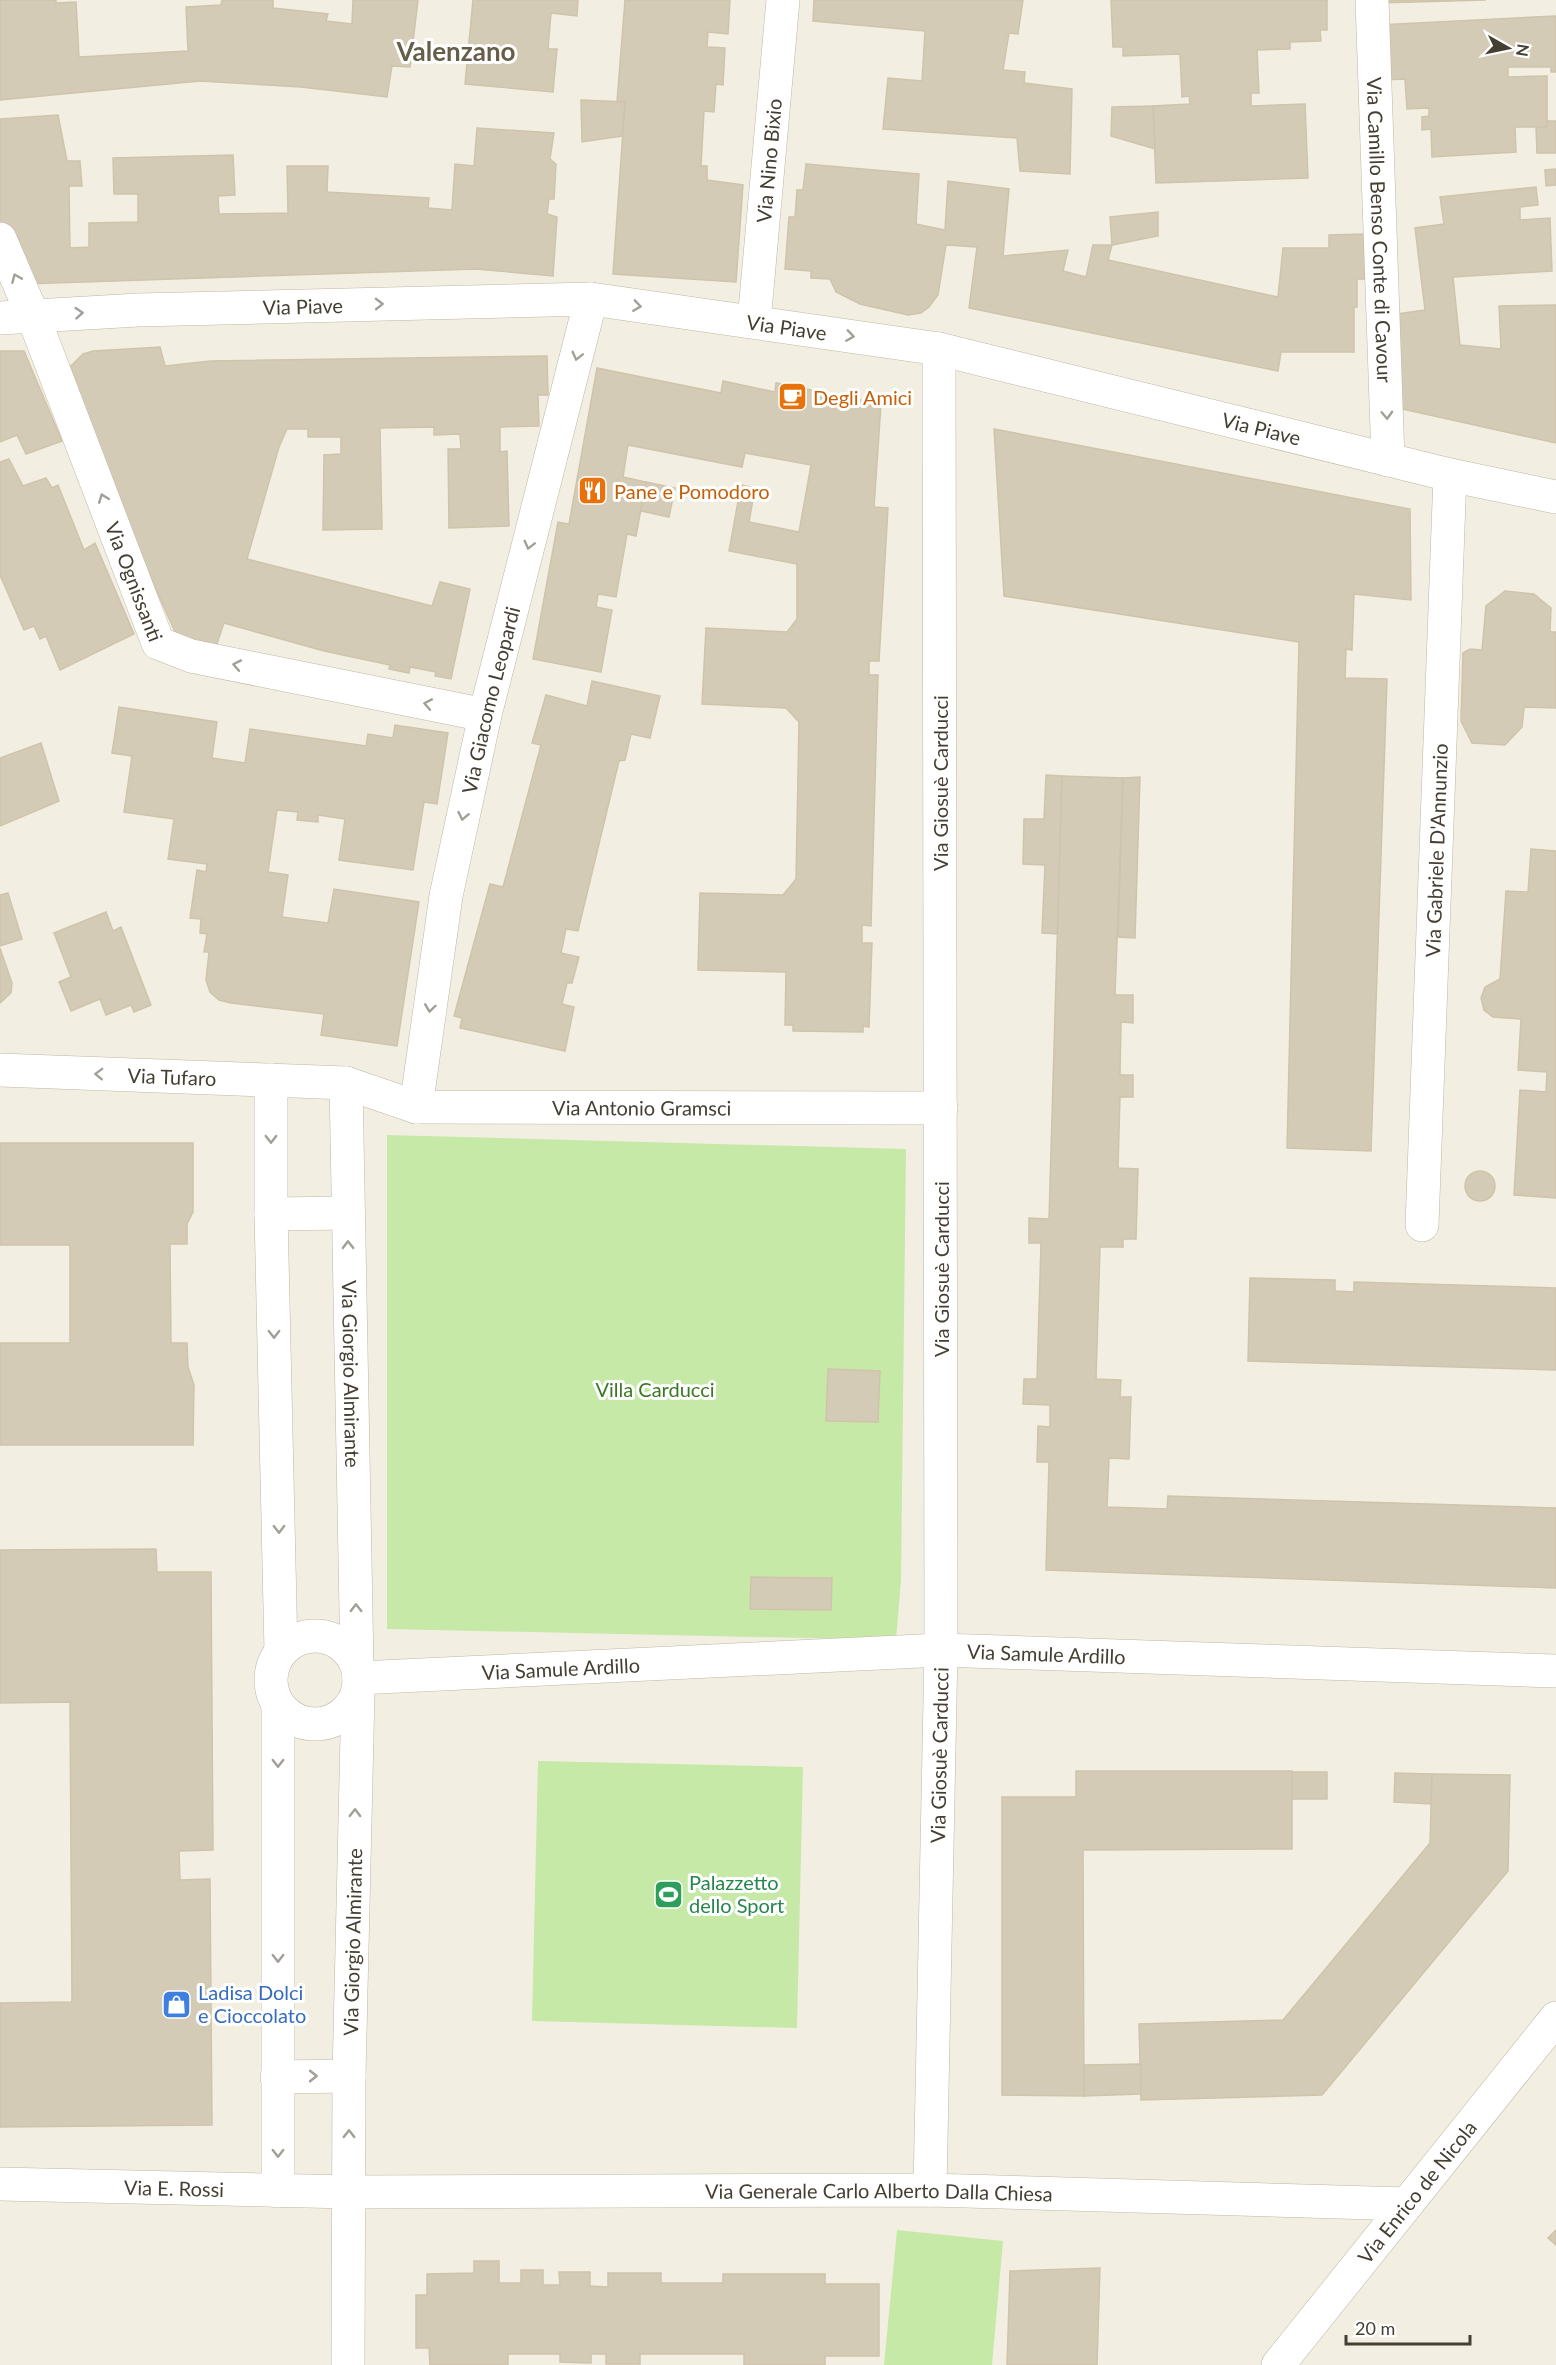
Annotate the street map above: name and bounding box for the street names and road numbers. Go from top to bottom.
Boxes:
street label: Via Camillo Benso Conte di Cavour [1363,77,1397,384]
street label: Via Nino Bixio [751,97,786,224]
street label: Via Piave [262,293,343,319]
street label: Via Piave [745,310,828,345]
street label: Via Piave [1219,407,1303,450]
street label: Via Ognissanti [101,518,168,645]
street label: Via Giacomo Leopardi [456,604,524,796]
street label: Via Giosuè Carducci [928,695,952,871]
street label: Via Gabriele D'Annunzio [1420,743,1452,958]
street label: Via Tufaro [127,1063,217,1090]
street label: Via Antonio Gramsci [552,1095,731,1120]
street label: Via Giosuè Carducci [929,1181,953,1357]
street label: Via Giorgio Almirante [338,1280,365,1468]
street label: Via Samule Ardillo [967,1639,1126,1668]
street label: Via Samule Ardillo [481,1652,641,1684]
street label: Via Giosuè Carducci [925,1667,953,1843]
street label: Via Giorgio Almirante [338,1848,366,2036]
street label: Via Enrico de Nicola [1352,2116,1481,2268]
street label: Via E. Rossi [124,2175,224,2201]
street label: Via Generale Carlo Alberto Dalla Chiesa [705,2178,1053,2206]

